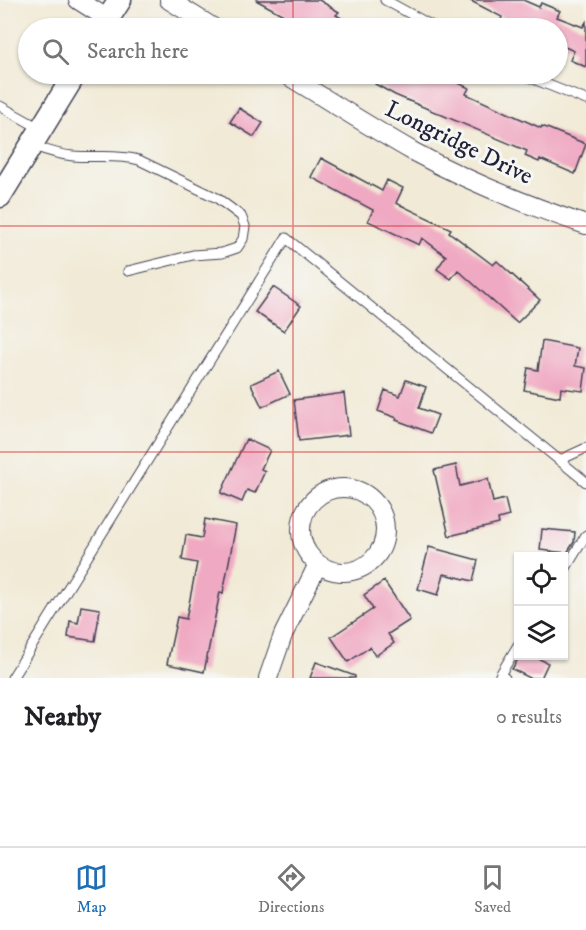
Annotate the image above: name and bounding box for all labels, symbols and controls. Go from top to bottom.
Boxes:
search box [18,18,568,84]
icon: search [39,35,72,68]
text: Search here [87,38,189,65]
street label: Longridge Drive [380,94,538,192]
map controls [514,552,568,660]
button: locate [514,552,568,606]
button: layers [514,606,568,660]
text: Nearby [24,701,101,734]
text: 0 results [496,705,562,730]
tab: Map [75,861,108,917]
tab: Directions [258,861,324,917]
tab: Saved [474,861,511,917]

